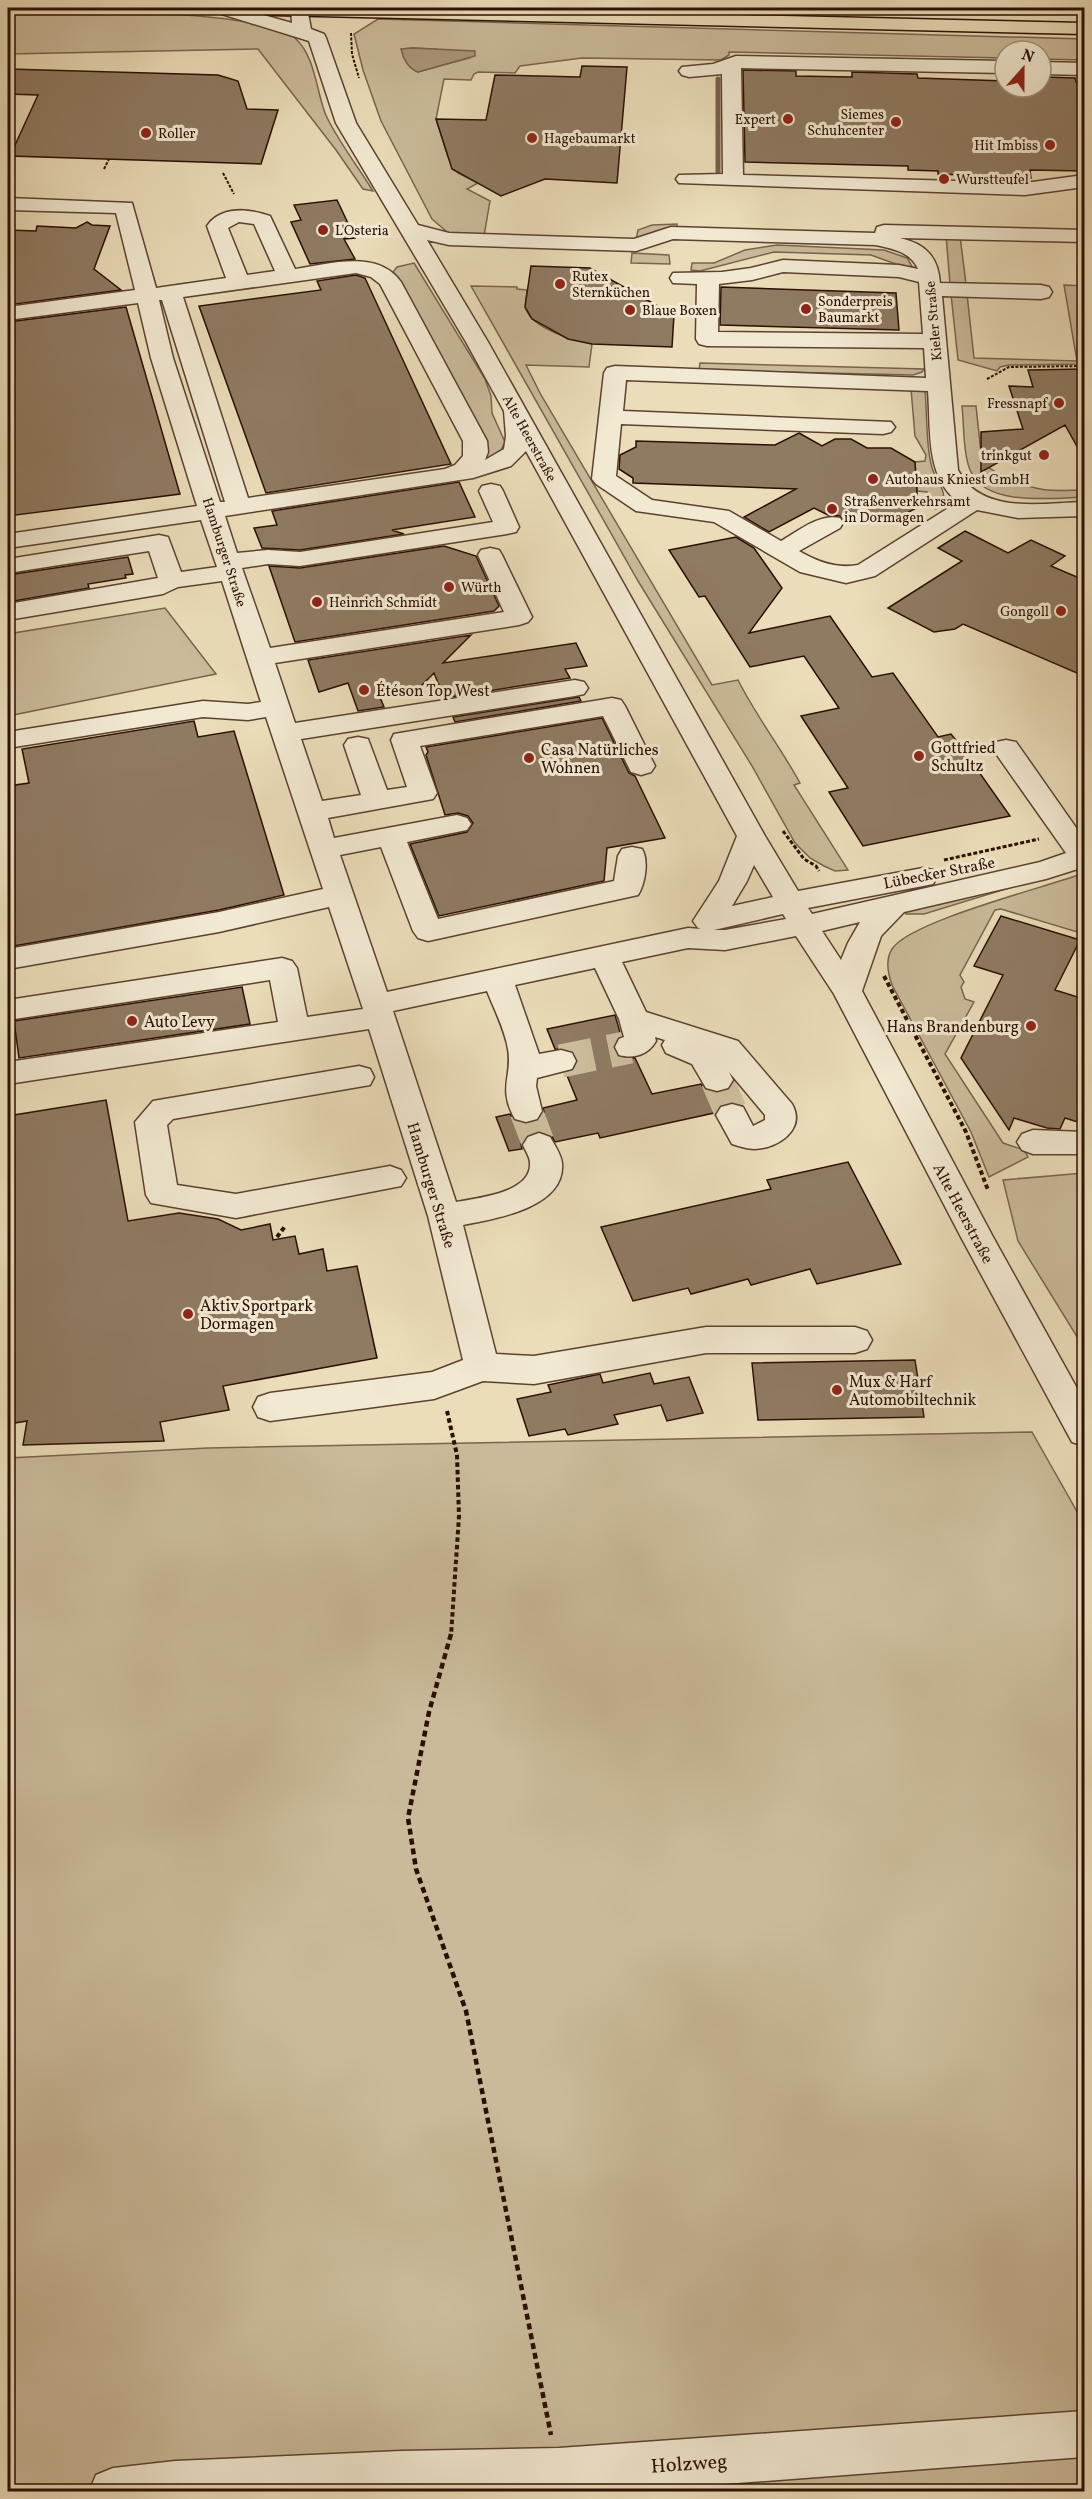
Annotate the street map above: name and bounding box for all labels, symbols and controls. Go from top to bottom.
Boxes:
north arrow [993,39,1053,99]
text: N [1018,45,1037,69]
place label: Siemes Schuhcenter [807,106,884,141]
place label: Expert [735,111,776,130]
marker: Expert [781,112,795,126]
marker: Siemes Schuhcenter [889,115,903,129]
place label: Roller [158,125,196,144]
marker: Roller [139,126,153,140]
place label: Hagebaumarkt [544,130,636,149]
marker: Hagebaumarkt [525,131,539,145]
place label: Hit Imbiss [974,137,1038,156]
marker: Hit Imbiss [1043,138,1057,152]
place label: Wurstteufel [956,171,1029,190]
marker: Wurstteufel [937,172,951,186]
place label: L'Osteria [335,222,389,241]
marker: L'Osteria [316,223,330,237]
place label: Rutex Sternküchen [572,268,650,303]
marker: Rutex Sternküchen [553,277,567,291]
street label: Kieler Straße [921,280,947,362]
place label: Sonderpreis Baumarkt [818,293,893,328]
place label: Blaue Boxen [642,302,717,321]
marker: Sonderpreis Baumarkt [799,302,813,316]
marker: Blaue Boxen [623,303,637,317]
street label: Alte Heerstraße [497,392,561,486]
place label: Fressnapf [987,395,1048,414]
marker: Fressnapf [1052,396,1066,410]
place label: trinkgut [981,447,1032,466]
marker: trinkgut [1037,448,1051,462]
place label: Autohaus Kniest GmbH [885,471,1030,490]
marker: Autohaus Kniest GmbH [866,472,880,486]
place label: Straßenverkehrsamt in Dormagen [844,493,971,528]
street label: Hamburger Straße [197,495,250,610]
marker: Straßenverkehrsamt in Dormagen [825,502,839,516]
place label: Würth [461,579,502,598]
marker: Würth [442,580,456,594]
place label: Heinrich Schmidt [329,594,437,613]
marker: Heinrich Schmidt [310,595,324,609]
place label: Gongoll [1000,603,1049,622]
marker: Gongoll [1054,604,1068,618]
place label: Étéson Top West [376,681,490,703]
marker: Étéson Top West [357,683,371,697]
place label: Gottfried Schultz [931,738,996,778]
place label: Casa Natürliches Wohnen [541,740,659,780]
marker: Gottfried Schultz [912,749,926,763]
marker: Casa Natürliches Wohnen [522,751,536,765]
street label: Lübecker Straße [882,852,997,896]
place label: Auto Levy [144,1012,215,1034]
marker: Auto Levy [125,1014,139,1028]
place label: Hans Brandenburg [886,1017,1019,1039]
marker: Hans Brandenburg [1024,1019,1038,1033]
street label: Hamburger Straße [400,1120,460,1251]
street label: Alte Heerstraße [927,1160,998,1268]
place label: Aktiv Sportpark Dormagen [200,1296,313,1336]
marker: Aktiv Sportpark Dormagen [181,1307,195,1321]
place label: Mux & Harf Automobiltechnik [849,1372,976,1412]
marker: Mux & Harf Automobiltechnik [830,1383,844,1397]
street label: Holzweg [650,2448,728,2482]

